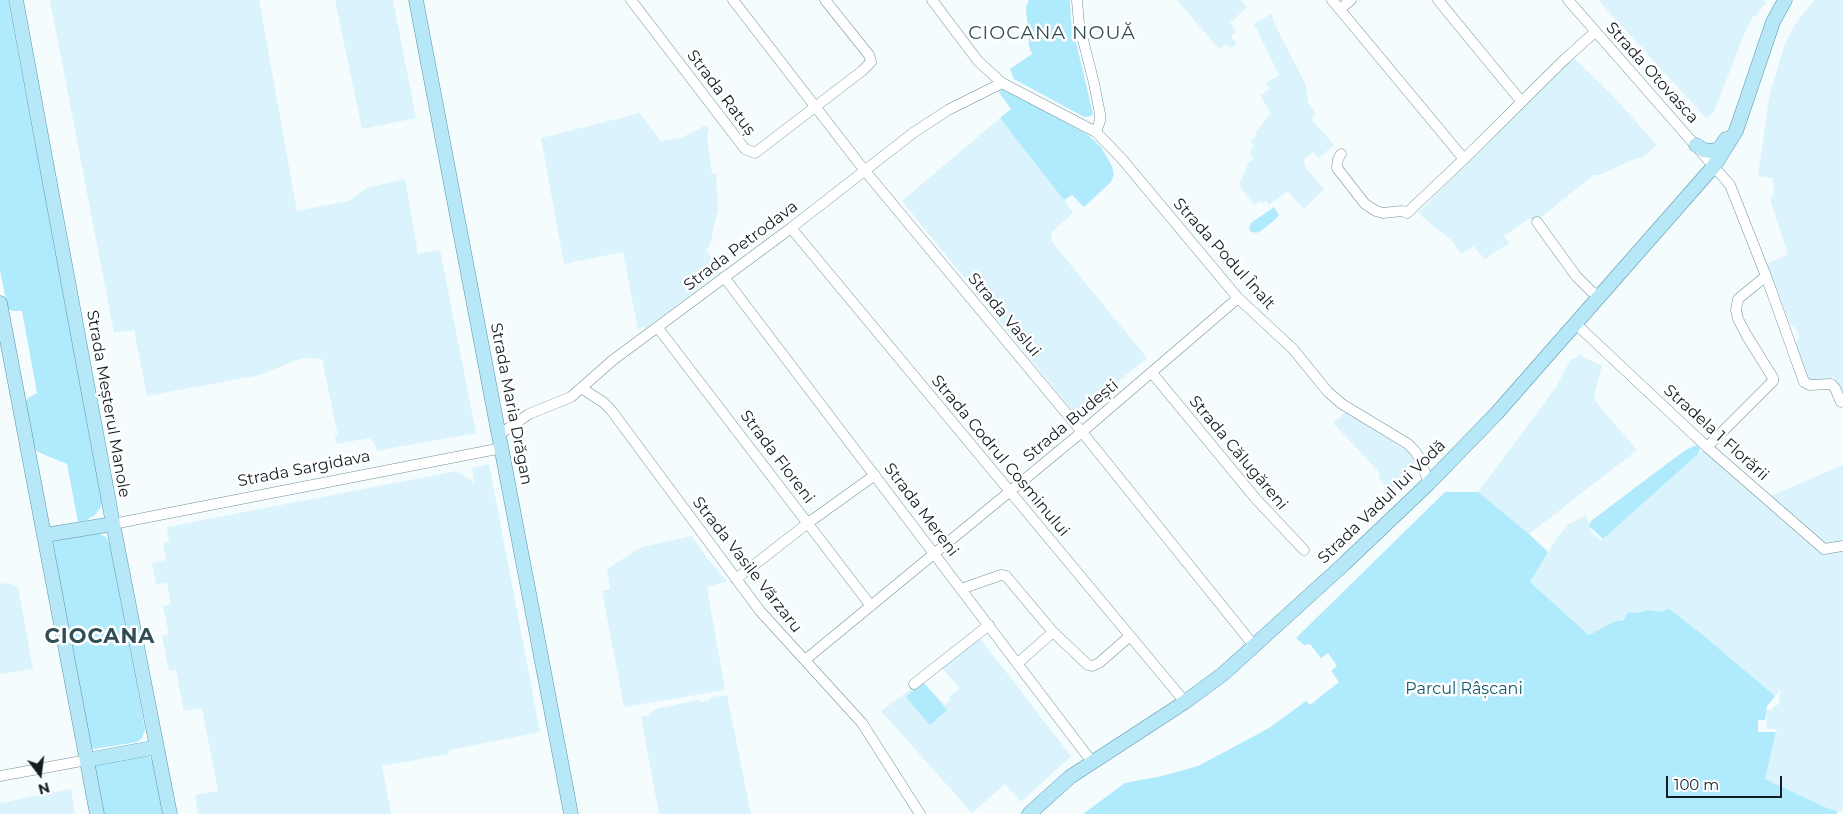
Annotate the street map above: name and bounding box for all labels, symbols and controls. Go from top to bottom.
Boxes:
street label: Strada Otovasca [1602,18,1702,128]
district label: CIOCANA NOUĂ [967,22,1137,44]
street label: Strada Ratuș [683,46,759,140]
street label: Strada Podul Înalt [1169,194,1279,314]
street label: Strada Petrodava [680,197,802,295]
street label: Strada Vaslui [964,269,1044,361]
street label: Strada Meșterul Manole [82,309,134,499]
street label: Strada Maria Drăgan [486,321,536,487]
street label: Strada Codrul Cosminului [927,371,1073,541]
street label: Strada Budești [1020,376,1122,466]
street label: Stradela 1 Florării [1660,381,1772,485]
street label: Strada Călugăreni [1185,392,1291,514]
street label: Strada Floreni [736,407,818,507]
street label: Strada Vadul lui Vodă [1314,436,1450,568]
street label: Strada Sargidava [236,447,372,491]
street label: Strada Mereni [880,460,962,560]
street label: Strada Vasile Vărzaru [688,493,806,637]
district label: CIOCANA [44,624,156,650]
park label: Parcul Râșcani [1405,679,1523,699]
north arrow [15,749,65,799]
scale bar [1668,766,1784,798]
text: 100 m [1674,775,1719,794]
text: N [36,778,52,799]

